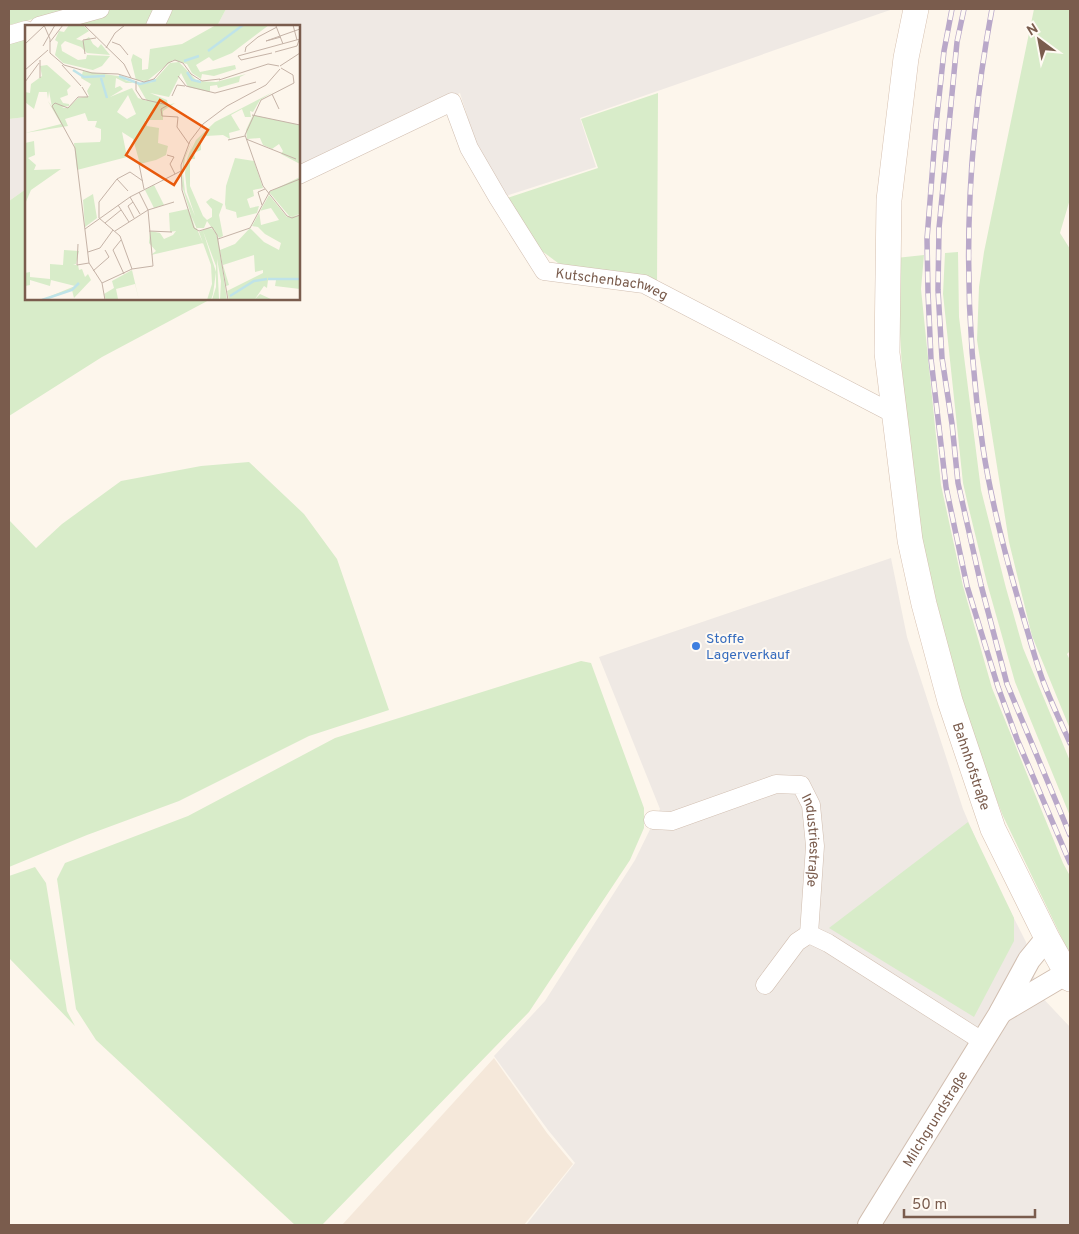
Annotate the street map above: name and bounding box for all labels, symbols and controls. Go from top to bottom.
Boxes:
north arrow [1014,15,1064,65]
text: N [1024,20,1042,40]
inset map [25,25,300,300]
street label: Kutschenbachweg [554,266,670,305]
place label: Stoffe Lagerverkauf [706,631,790,664]
marker: Stoffe Lagerverkauf [690,640,702,652]
street label: Bahnhofstraße [948,720,993,813]
street label: Industriestraße [797,791,822,888]
street label: Milchgrundstraße [900,1068,972,1171]
scale bar [904,1186,1035,1218]
text: 50 m [912,1196,947,1215]

